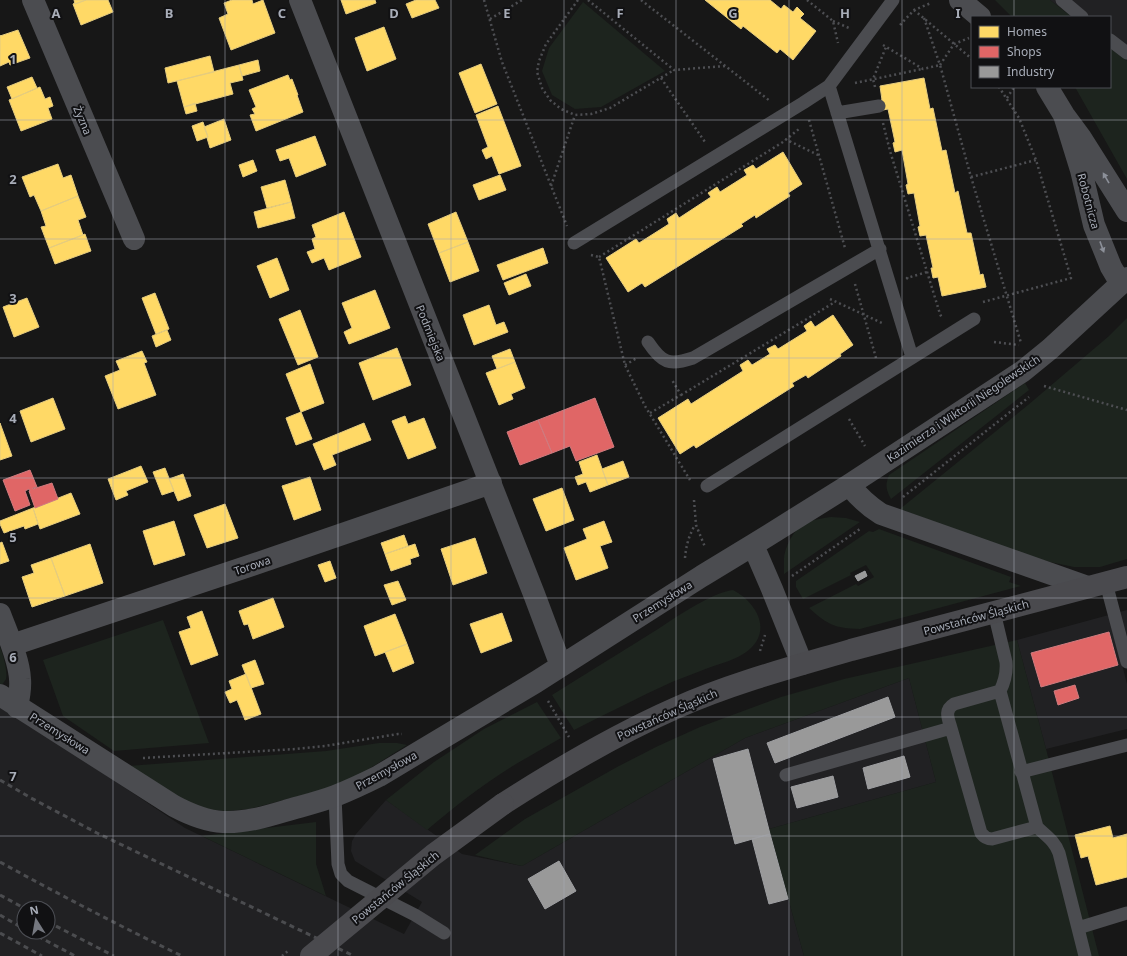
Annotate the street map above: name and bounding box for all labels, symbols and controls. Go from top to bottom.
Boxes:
text: A [52,4,61,22]
text: B [165,4,173,22]
text: C [278,4,286,22]
text: D [389,4,399,22]
text: E [503,4,511,22]
text: F [616,4,624,22]
text: G [728,4,738,22]
text: H [840,4,850,22]
text: I [955,4,961,22]
legend [971,16,1111,88]
text: Homes [1007,23,1047,40]
text: Shops [1007,43,1042,60]
text: 1 [9,50,17,68]
text: Industry [1007,63,1055,80]
street label: Żyzna [70,103,96,137]
text: 2 [9,170,17,188]
street label: Robotnicza [1074,171,1104,231]
one-way arrow [1103,172,1110,184]
one-way arrow [1100,241,1106,253]
text: 3 [9,289,17,307]
street label: Podmiejska [413,303,449,363]
street label: Kazimierza i Wiktorii Niegolewskich [883,351,1043,465]
text: 4 [9,409,17,427]
text: 5 [9,528,17,546]
street label: Torowa [232,552,272,578]
street label: Przemysłowa [629,577,695,625]
street label: Powstańców Śląskich [922,596,1030,638]
text: 6 [9,648,17,666]
street label: Powstańców Śląskich [614,685,720,743]
street label: Przemysłowa [27,709,93,757]
street label: Przemysłowa [353,747,419,793]
text: 7 [9,767,17,785]
street label: Powstańców Śląskich [348,847,442,927]
north arrow [16,900,56,940]
text: N [28,901,40,918]

